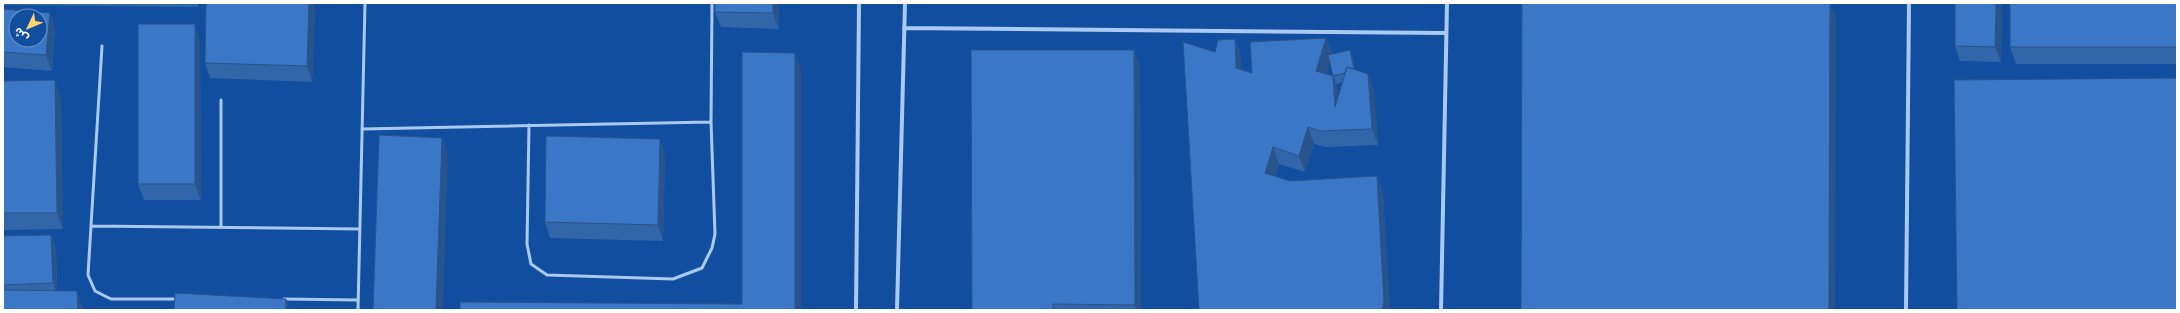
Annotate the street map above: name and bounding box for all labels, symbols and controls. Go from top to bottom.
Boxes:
north arrow [8,8,48,48]
text: ش [11,25,31,45]

